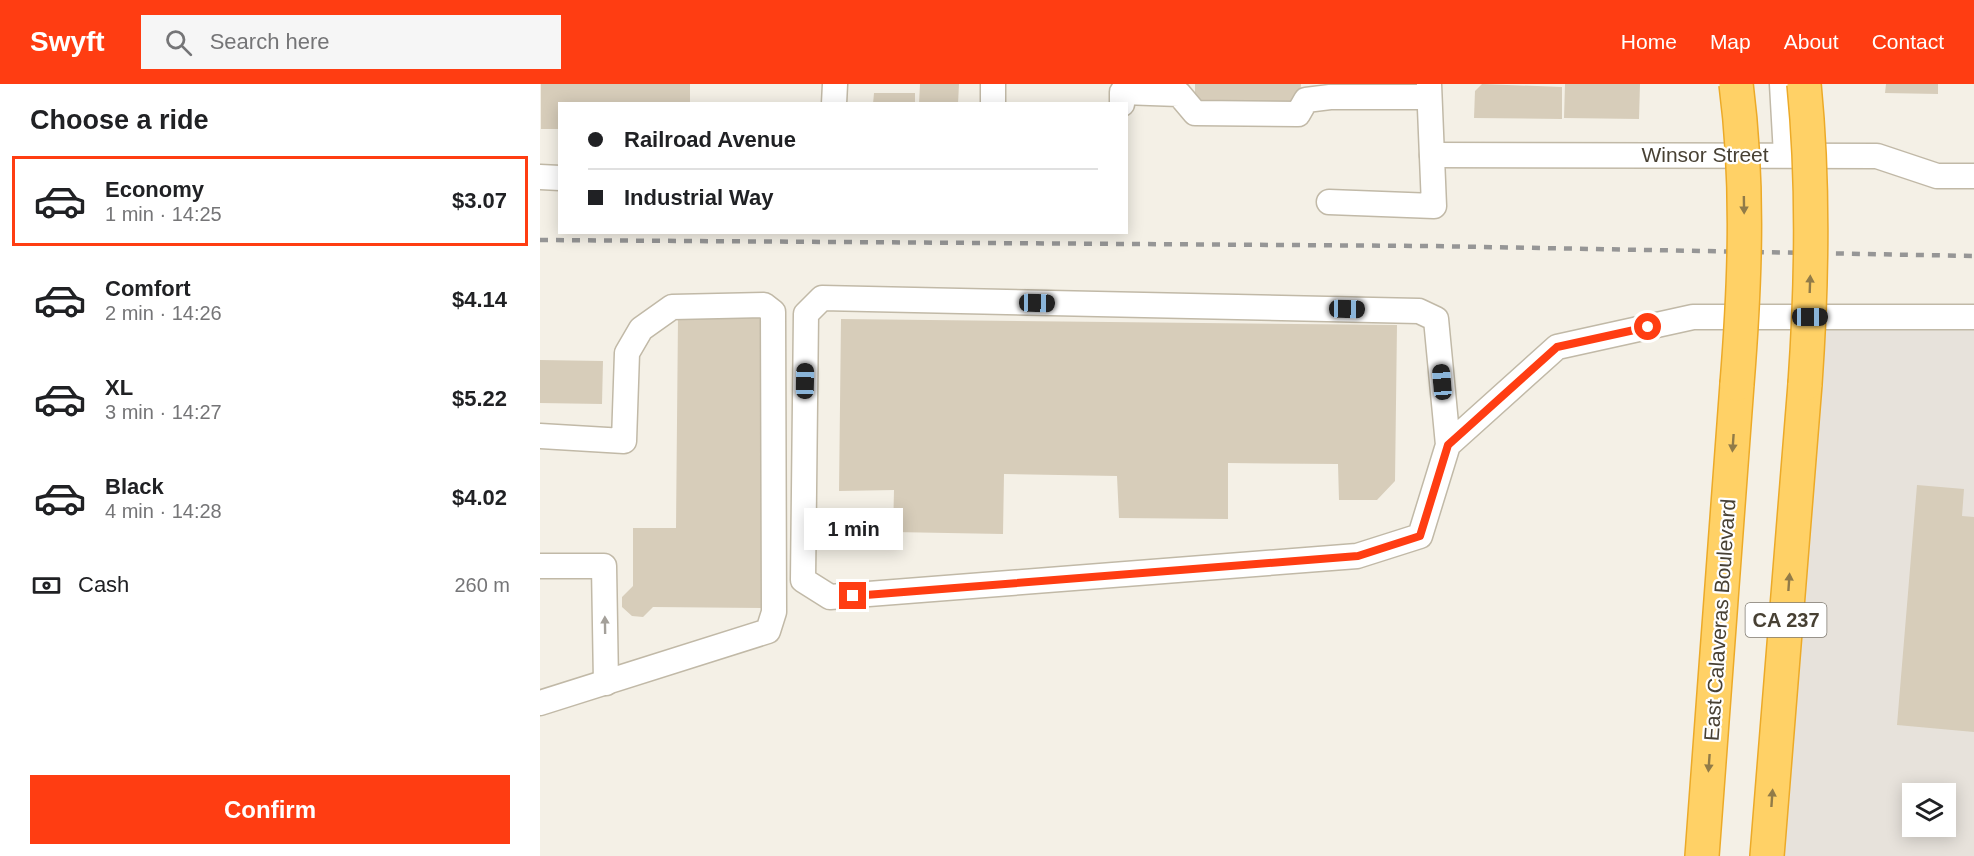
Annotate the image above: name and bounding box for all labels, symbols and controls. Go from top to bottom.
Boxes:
search box [141,15,561,69]
text: Swyft [30,26,105,57]
icon: search [162,26,195,59]
text: Search here [210,29,330,54]
text: Home [1621,30,1677,53]
text: Map [1710,30,1751,53]
text: About [1784,30,1839,53]
text: Contact [1872,30,1944,53]
text: Choose a ride [30,105,209,135]
text: Railroad Avenue [624,127,796,152]
street label: Winsor Street [1641,143,1769,166]
icon: car [33,174,87,228]
text: Economy [105,177,204,202]
text: Industrial Way [624,185,774,210]
text: $3.07 [452,188,507,213]
one-way arrow [1740,196,1749,215]
text: 1 min · 14:25 [105,203,222,225]
icon: car [33,273,87,327]
one-way arrow [1806,274,1815,293]
text: Comfort [105,276,191,301]
text: $4.14 [452,287,507,312]
car [1019,294,1055,312]
car [1329,300,1365,318]
text: 2 min · 14:26 [105,302,222,324]
car [1792,308,1828,326]
route start [1634,313,1661,340]
car [796,363,814,399]
car [1431,363,1453,401]
icon: car [33,372,87,426]
text: XL [105,375,133,400]
text: $5.22 [452,386,507,411]
text: 3 min · 14:27 [105,401,222,423]
one-way arrow [1728,433,1738,452]
icon: car [33,471,87,525]
text: Black [105,474,164,499]
text: $4.02 [452,485,507,510]
street label: East Calaveras Boulevard [1700,498,1739,742]
text: 4 min · 14:28 [105,500,222,522]
callout: 1 min [804,509,902,551]
text: 1 min [827,518,880,540]
icon: cash [30,569,63,602]
text: Cash [78,572,129,597]
one-way arrow [1784,573,1794,592]
text: 260 m [454,574,510,596]
route end [839,582,866,609]
road number: CA 237 [1746,603,1826,637]
one-way arrow [600,615,610,634]
one-way arrow [1704,753,1714,772]
button: Confirm [30,775,510,844]
map controls [1902,783,1956,837]
button: layers [1902,783,1956,837]
one-way arrow [1767,788,1777,807]

